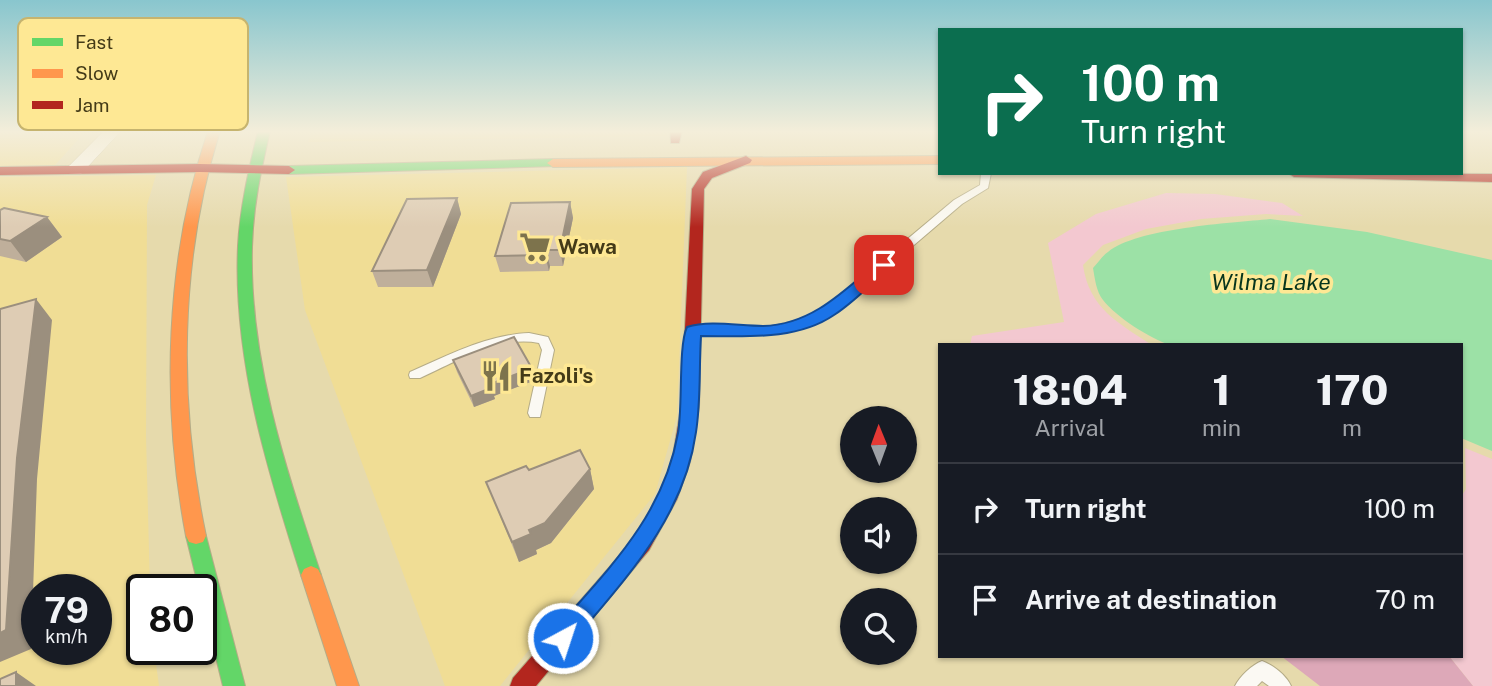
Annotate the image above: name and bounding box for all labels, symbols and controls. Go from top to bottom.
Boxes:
legend [18,18,248,130]
text: Fast [75,31,113,53]
text: 100 m [1081,54,1220,112]
icon: right [966,56,1057,147]
text: Slow [75,62,119,84]
text: Jam [75,94,109,116]
text: Turn right [1081,113,1226,150]
supermarket icon: Wawa [518,230,552,264]
place label: Wawa [558,234,617,259]
pin [854,235,914,295]
icon: arrive [865,246,903,284]
water label: Wilma Lake [1211,268,1331,295]
restaurant icon: Fazoli's [479,359,513,393]
place label: Fazoli's [519,363,593,388]
text: 18:04 [1013,365,1127,414]
text: 1 [1212,365,1231,414]
text: 170 [1316,365,1388,414]
north arrow [840,406,917,483]
map controls [840,406,917,665]
text: Arrival [1035,414,1106,441]
text: min [1202,414,1241,441]
text: m [1342,414,1362,441]
icon: right [966,490,1004,528]
text: Turn right [1025,493,1147,524]
text: 100 m [1364,493,1435,524]
button: sound [840,497,917,574]
speed limit sign: 80 [126,574,217,665]
icon: arrive [966,581,1004,619]
text: Arrive at destination [1025,584,1277,615]
text: 70 m [1375,584,1435,615]
button: search [840,588,917,665]
text: 79 [44,590,89,631]
position arrow [526,601,600,675]
text: km/h [45,626,88,647]

